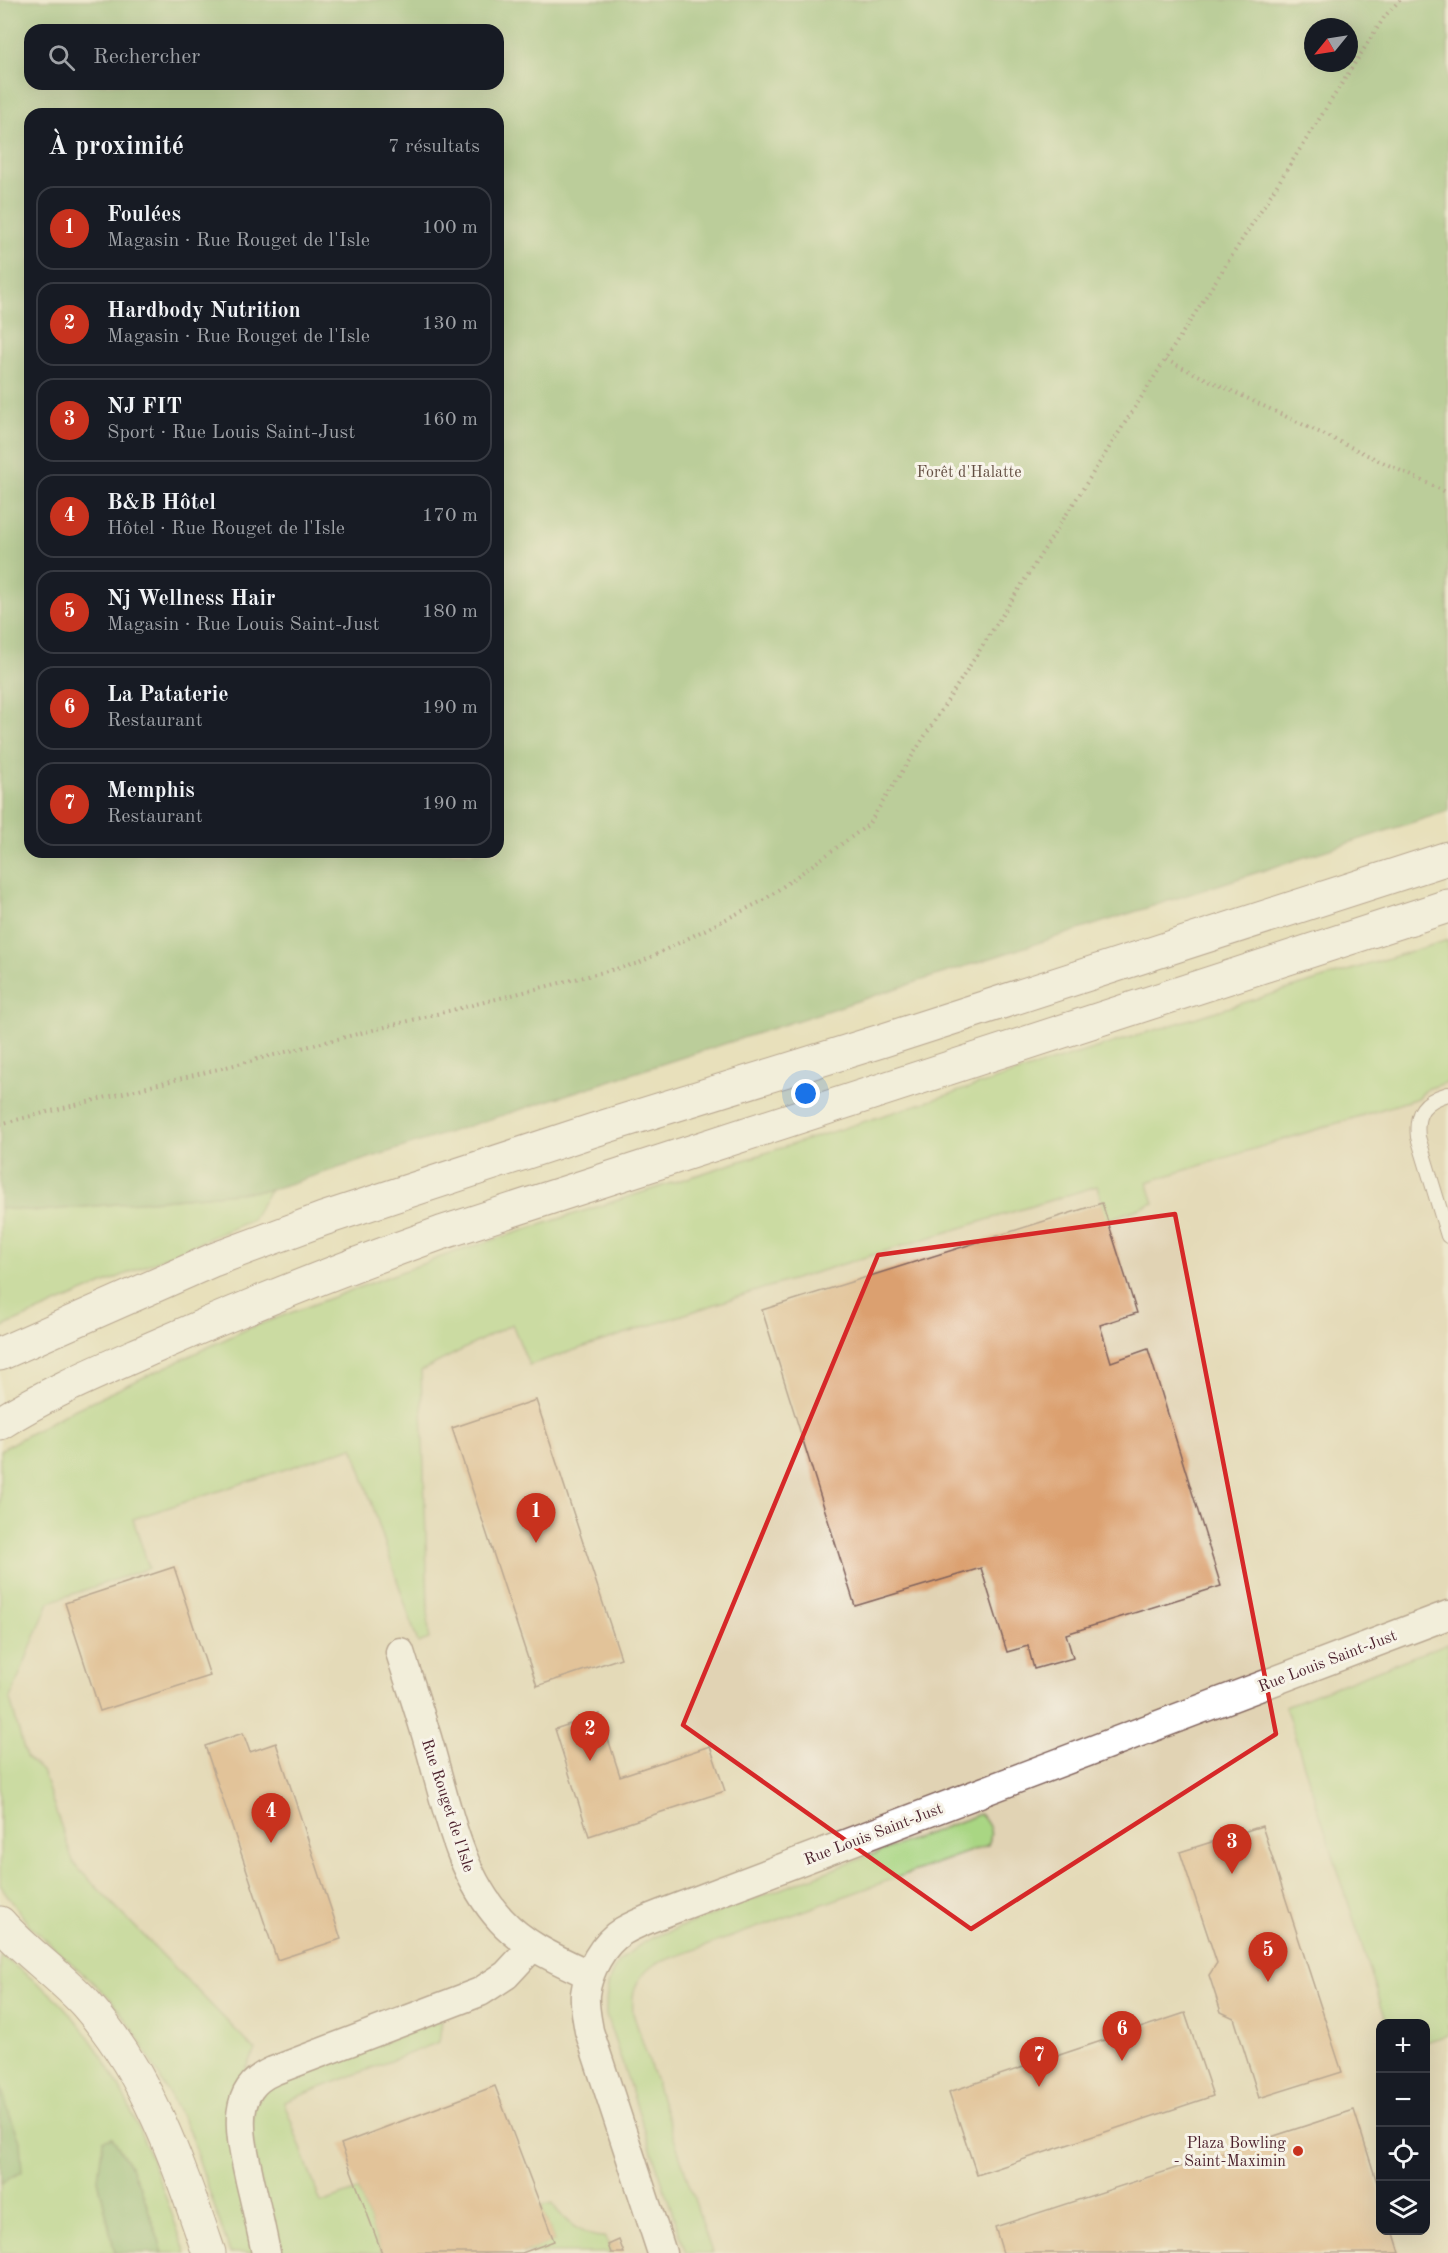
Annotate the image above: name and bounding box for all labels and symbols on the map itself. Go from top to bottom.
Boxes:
north arrow [1304,18,1358,72]
park label: Forêt d'Halatte [916,465,1022,481]
your location [791,1079,820,1108]
pin: 1 [516,1494,556,1543]
street label: Rue Louis Saint-Just [1256,1628,1399,1696]
pin: 2 [570,1712,610,1761]
street label: Rue Rouget de l'Isle [418,1737,476,1874]
pin: 4 [252,1794,290,1843]
street label: Rue Louis Saint-Just [802,1801,945,1869]
pin: 3 [1212,1824,1252,1874]
pin: 5 [1248,1932,1288,1982]
pin: 6 [1102,2012,1142,2061]
pin: 7 [1020,2038,1058,2087]
place label: Plaza Bowling - Saint-Maximin [1174,2136,1286,2170]
marker: Plaza Bowling - Saint-Maximin [1291,2144,1305,2158]

